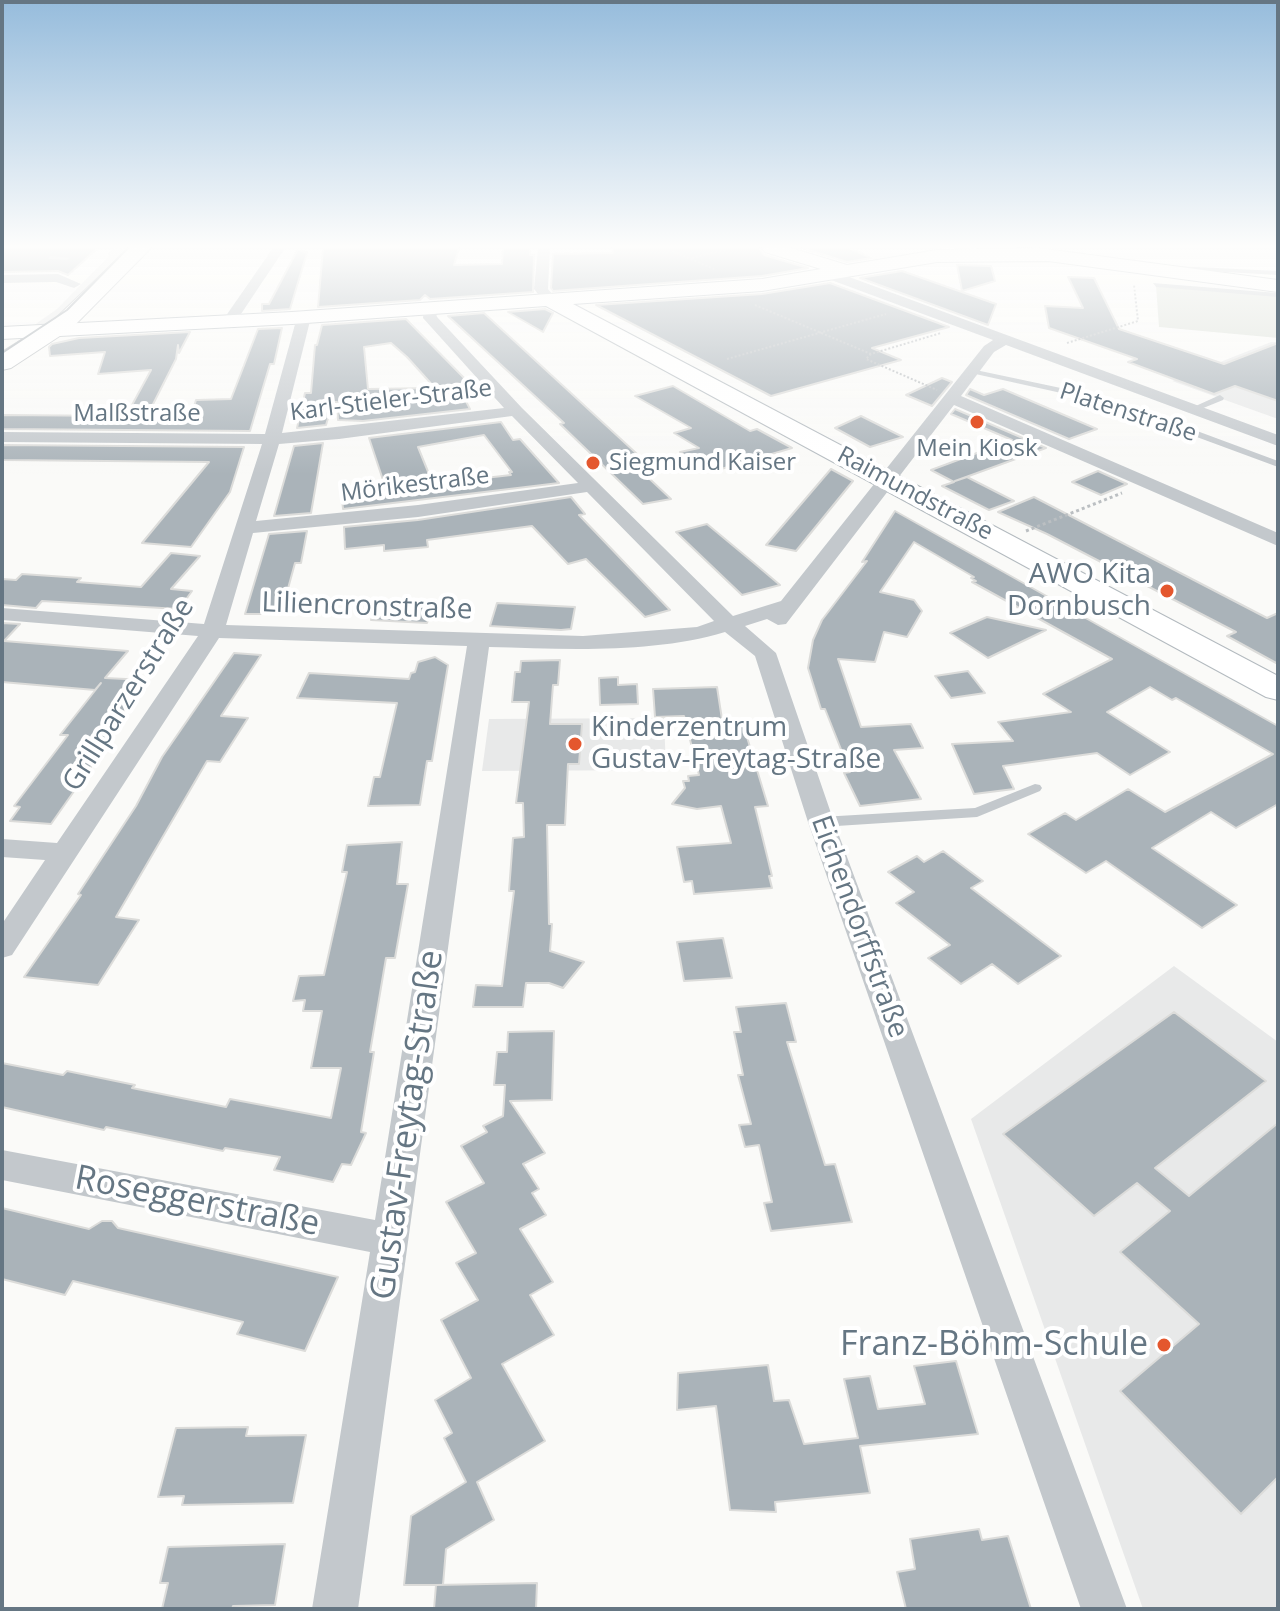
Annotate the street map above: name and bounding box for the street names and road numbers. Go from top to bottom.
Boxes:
street label: Karl-Stieler-Straße [288,374,494,428]
street label: Platenstraße [1056,377,1200,449]
street label: Malßstraße [73,400,201,428]
street label: Raimundstraße [832,441,998,547]
street label: Mörikestraße [339,462,491,508]
street label: Liliencronstraße [261,587,473,627]
street label: Grillparzerstraße [56,592,202,798]
street label: Eichendorffstraße [803,811,915,1043]
street label: Gustav-Freytag-Straße [363,948,453,1302]
street label: Roseggerstraße [71,1158,323,1246]

